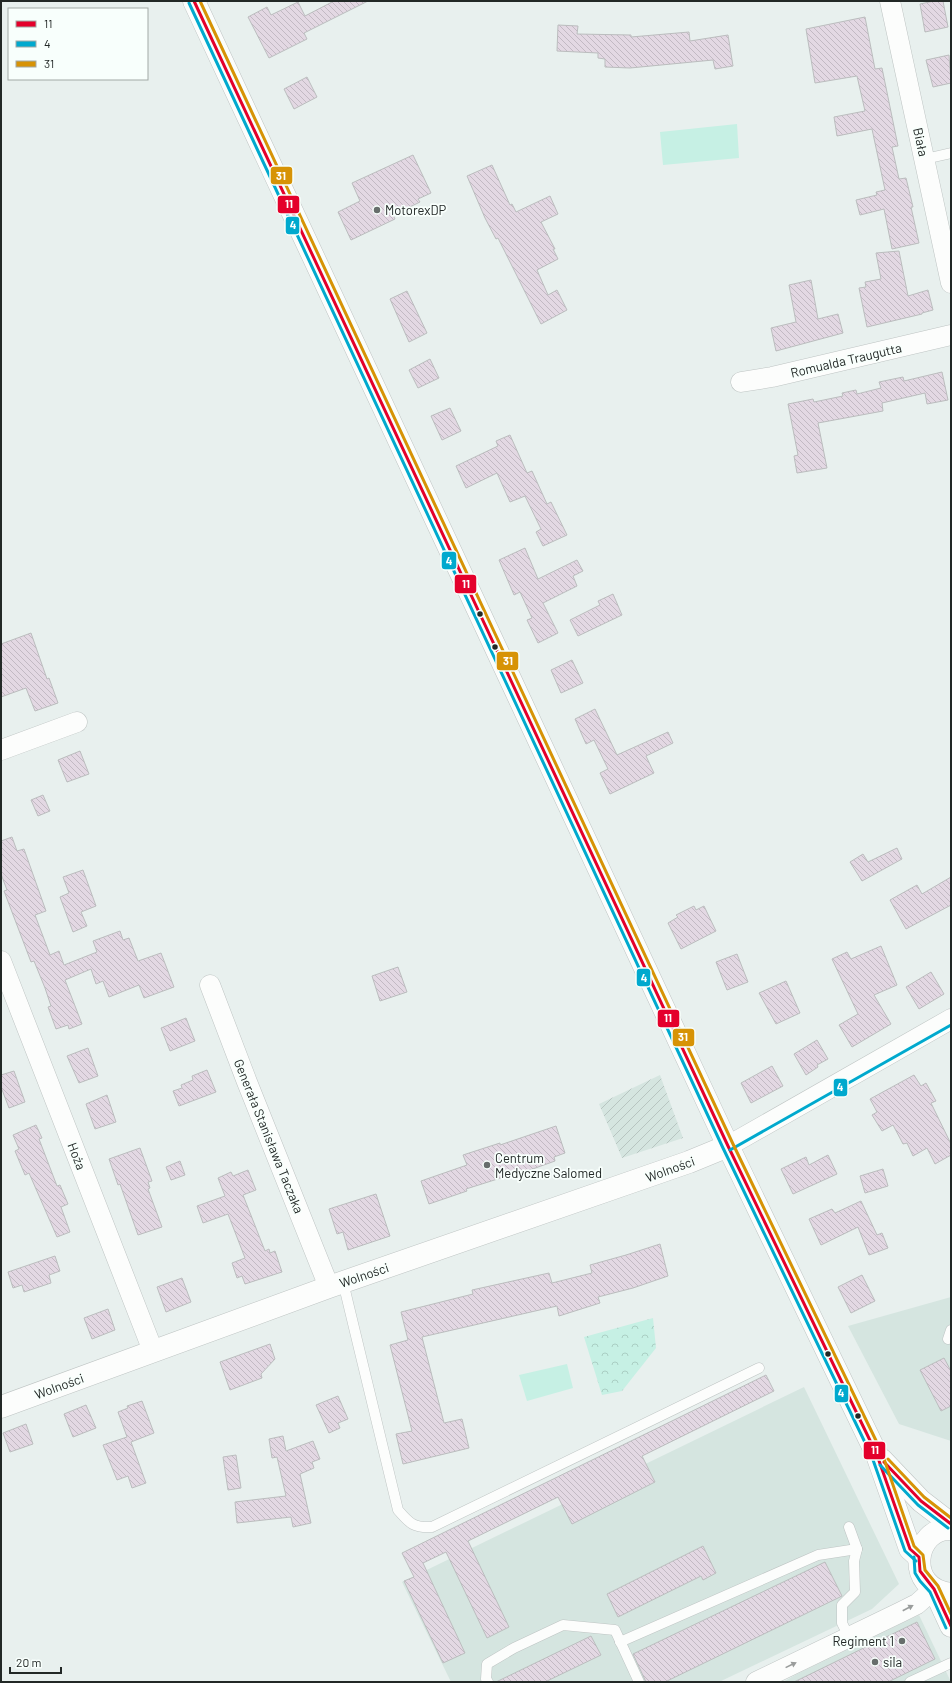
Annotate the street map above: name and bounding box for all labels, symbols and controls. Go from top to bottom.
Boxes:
legend [8,8,148,80]
text: 11 [44,16,52,30]
text: 4 [44,36,51,50]
text: 31 [44,56,54,70]
street label: Biała [910,126,932,158]
line badge: 31 [270,166,293,185]
text: 31 [276,169,286,182]
line badge: 11 [277,195,300,214]
text: 11 [285,197,293,210]
place label: MotorexDP [385,202,447,218]
marker: MotorexDP [372,205,382,215]
line badge: 4 [285,216,300,235]
text: 4 [290,218,297,231]
street label: Romualda Traugutta [789,339,903,381]
line badge: 4 [441,551,457,570]
text: 4 [446,554,453,567]
line badge: 11 [454,574,477,594]
text: 11 [462,577,470,590]
unlabelled marker [475,609,485,619]
unlabelled marker [490,642,500,652]
line badge: 31 [496,651,519,671]
text: 31 [503,654,513,667]
line badge: 4 [636,968,651,987]
text: 4 [641,971,648,984]
line badge: 11 [657,1009,680,1028]
text: 11 [664,1011,672,1024]
line badge: 31 [672,1028,695,1047]
text: 31 [678,1030,688,1043]
street label: Generała Stanisława Taczaka [231,1057,307,1215]
line badge: 4 [833,1078,848,1097]
text: 4 [837,1080,844,1093]
street label: Hoża [65,1140,89,1172]
place label: Centrum Medyczne Salomed [495,1150,602,1181]
street label: Wolności [643,1153,697,1185]
marker: Centrum Medyczne Salomed [482,1160,492,1170]
street label: Wolności [337,1259,391,1291]
unlabelled marker [823,1349,833,1359]
street label: Wolności [32,1370,86,1402]
line badge: 4 [834,1384,849,1403]
text: 4 [838,1386,845,1399]
unlabelled marker [853,1411,863,1421]
line badge: 11 [863,1441,886,1460]
text: 11 [871,1443,879,1456]
one-way arrow [902,1605,914,1612]
place label: Regiment 1 [832,1633,894,1649]
marker: Regiment 1 [897,1636,907,1646]
scale bar [10,1649,61,1675]
place label: sila [883,1654,902,1670]
text: 20 m [16,1655,42,1669]
marker: sila [870,1657,880,1667]
one-way arrow [786,1662,797,1668]

